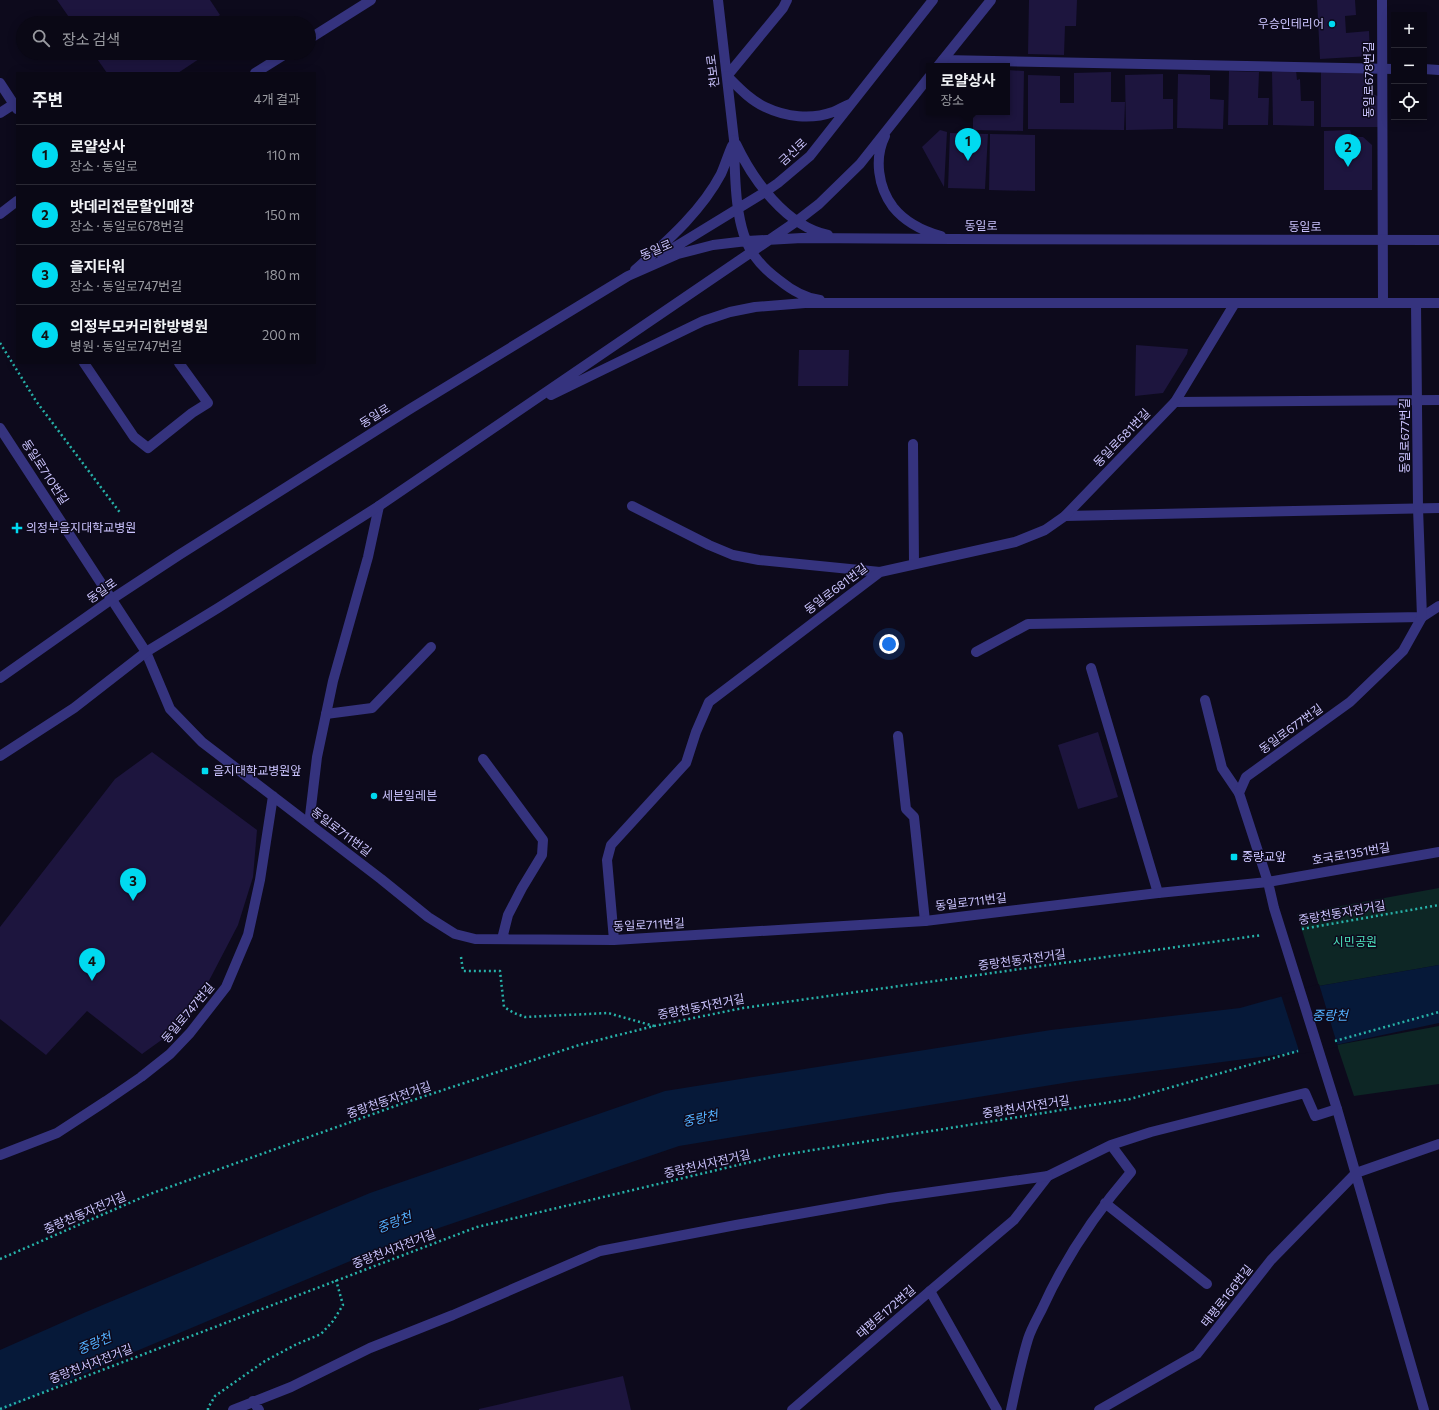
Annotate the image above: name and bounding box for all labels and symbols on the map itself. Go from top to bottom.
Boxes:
place label: 우승인테리어 [1258,16,1324,30]
marker: 우승인테리어 [1327,19,1337,29]
street label: 동일로678번길 [1361,42,1375,118]
street label: 천보로 [703,54,721,88]
pin: 1 [955,128,981,161]
pin: 2 [1335,134,1361,167]
street label: 금신로 [775,135,809,168]
street label: 동일로 [964,218,998,232]
street label: 동일로 [1288,219,1322,233]
street label: 동일로 [638,236,674,262]
street label: 동일로677번길 [1397,398,1411,474]
street label: 동일로 [357,400,392,430]
street label: 동일로681번길 [1090,406,1152,469]
street label: 동일로710번길 [20,436,72,507]
place label: 의정부을지대학교병원 [26,520,136,534]
marker: 의정부을지대학교병원 [11,522,23,534]
street label: 동일로681번길 [801,560,870,616]
street label: 동일로 [84,575,119,605]
your location [879,634,899,654]
street label: 동일로677번길 [1256,700,1325,756]
place label: 을지대학교병원앞 [213,763,301,777]
marker: 을지대학교병원앞 [200,766,210,776]
place label: 세븐일레븐 [382,788,437,802]
marker: 세븐일레븐 [369,791,379,801]
street label: 동일로711번길 [309,804,374,858]
street label: 호국로1351번길 [1311,839,1391,867]
place label: 중량교앞 [1242,849,1286,863]
marker: 중량교앞 [1229,852,1239,862]
pin: 3 [120,868,146,901]
street label: 동일로711번길 [934,890,1007,912]
street label: 중랑천동자전거길 [1297,897,1387,927]
street label: 동일로711번길 [613,915,685,933]
park label: 시민공원 [1333,934,1377,948]
street label: 중랑천동자전거길 [977,946,1067,972]
pin: 4 [79,948,105,981]
street label: 동일로747번길 [158,979,216,1045]
street label: 중랑천동자전거길 [656,991,745,1021]
water label: 중랑천 [1312,1007,1349,1023]
street label: 중랑천동자전거길 [345,1078,433,1120]
street label: 중랑천서자전거길 [981,1092,1071,1120]
water label: 중랑천 [681,1106,720,1130]
street label: 중랑천서자전거길 [662,1146,751,1180]
street label: 중랑천동자전거길 [41,1188,128,1236]
water label: 중랑천 [374,1208,415,1236]
street label: 중랑천서자전거길 [350,1226,437,1270]
street label: 태평로166번길 [1198,1262,1255,1329]
street label: 태평로172번길 [853,1282,918,1341]
water label: 중랑천 [74,1328,115,1357]
street label: 중랑천서자전거길 [47,1341,134,1385]

